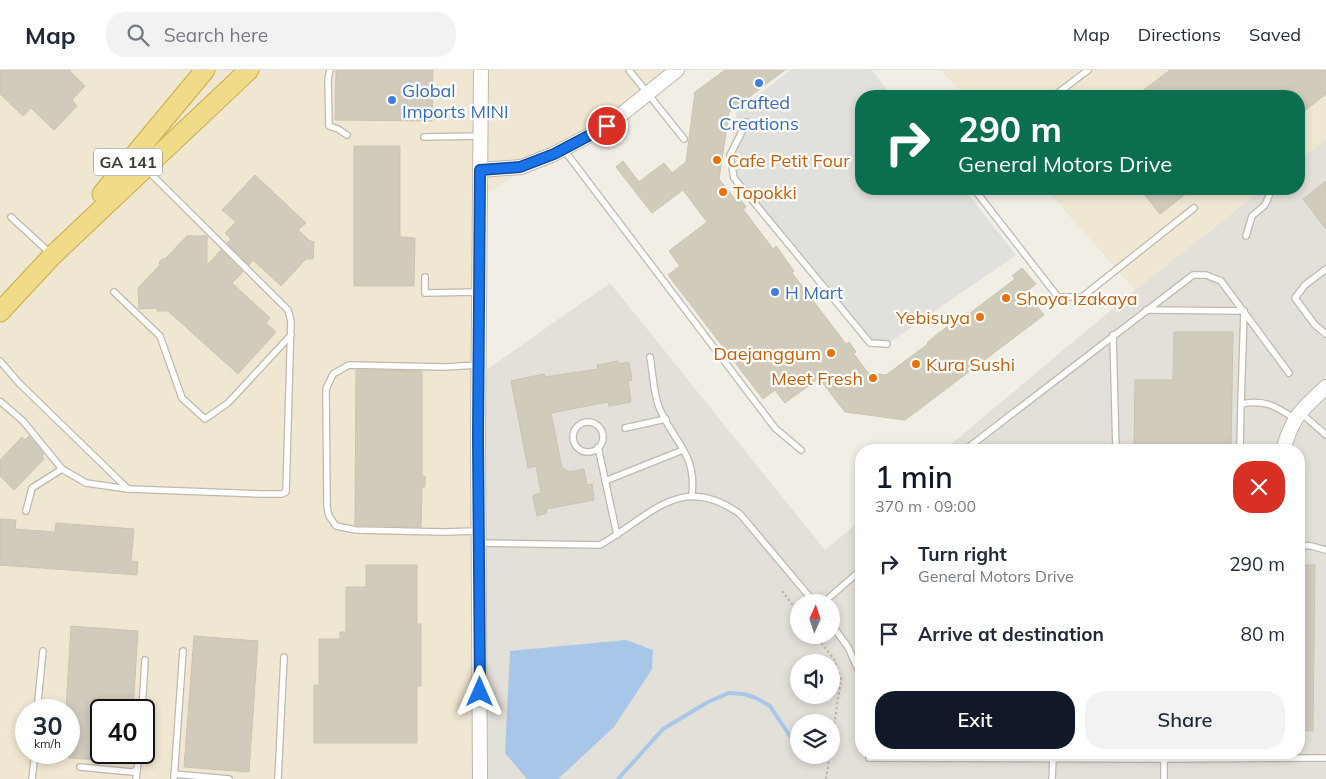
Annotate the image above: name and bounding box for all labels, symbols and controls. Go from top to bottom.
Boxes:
search box [106,12,456,57]
text: Map [25,20,76,50]
icon: search [124,21,152,49]
text: Search here [164,23,268,47]
text: Map [1073,23,1110,46]
text: Directions [1138,23,1221,46]
text: Saved [1249,23,1301,46]
marker: Crafted Creations [753,77,765,89]
place label: Global Imports MINI [402,79,509,123]
place label: Crafted Creations [719,91,799,135]
marker: Global Imports MINI [386,94,398,106]
pin [586,105,628,147]
text: 290 m [958,107,1062,151]
icon: right [875,110,940,175]
icon: arrive [593,112,621,140]
road number: GA 141 [94,148,162,175]
place label: Cafe Petit Four [727,149,850,172]
text: General Motors Drive [958,150,1172,178]
marker: Cafe Petit Four [711,154,723,166]
place label: Topokki [733,181,797,204]
marker: Topokki [717,186,729,198]
place label: H Mart [785,281,843,304]
marker: H Mart [769,286,781,298]
place label: Shoya Izakaya [1016,287,1138,310]
marker: Shoya Izakaya [1000,292,1012,304]
place label: Yebisuya [895,306,970,329]
marker: Yebisuya [974,311,986,323]
place label: Daejanggum [713,342,821,365]
marker: Daejanggum [825,347,837,359]
place label: Kura Sushi [926,353,1015,376]
marker: Kura Sushi [910,358,922,370]
place label: Meet Fresh [771,367,863,390]
marker: Meet Fresh [867,372,879,384]
text: 1 min [875,458,953,496]
button: close [1233,461,1285,513]
text: 370 m · 09:00 [875,496,976,516]
text: Turn right [918,542,1007,566]
icon: right [875,550,903,578]
text: 290 m [1229,552,1285,576]
text: General Motors Drive [918,566,1074,586]
north arrow [790,594,840,644]
map controls [790,594,840,764]
icon: arrive [875,620,903,648]
text: Arrive at destination [918,622,1104,646]
text: 80 m [1241,622,1285,646]
button: sound [790,654,840,704]
position arrow [453,665,505,717]
button: Exit [875,691,1075,749]
button: Share [1085,691,1285,749]
speed limit sign: 40 [90,699,155,764]
text: 30 [32,710,63,741]
button: layers [790,714,840,764]
text: km/h [34,736,61,751]

